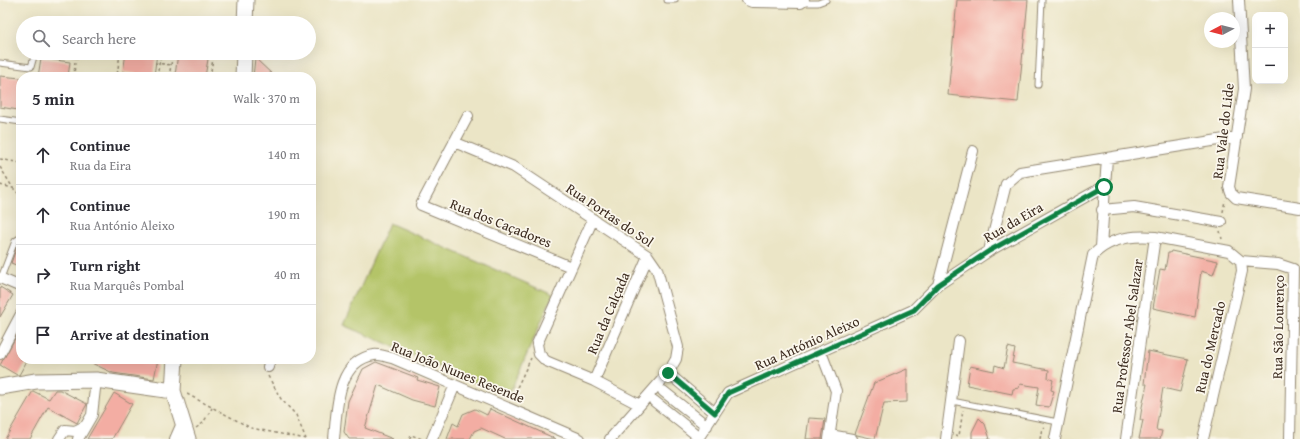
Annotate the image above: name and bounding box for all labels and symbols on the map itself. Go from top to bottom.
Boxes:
north arrow [1204,12,1240,48]
street label: Rua Vale do Lide [1207,82,1239,180]
street label: Rua Portas do Sol [562,178,658,252]
route start [1095,178,1113,196]
street label: Rua dos Caçadores [447,194,555,252]
street label: Rua da Eira [980,197,1047,247]
street label: Rua Professor Abel Salazar [1106,257,1148,414]
street label: Rua da Calçada [582,268,634,357]
street label: Rua São Lourenço [1267,275,1289,379]
street label: Rua do Mercado [1190,299,1230,395]
street label: Rua António Aleixo [751,311,863,375]
street label: Rua João Nunes Resende [388,336,528,408]
route end [659,364,677,382]

